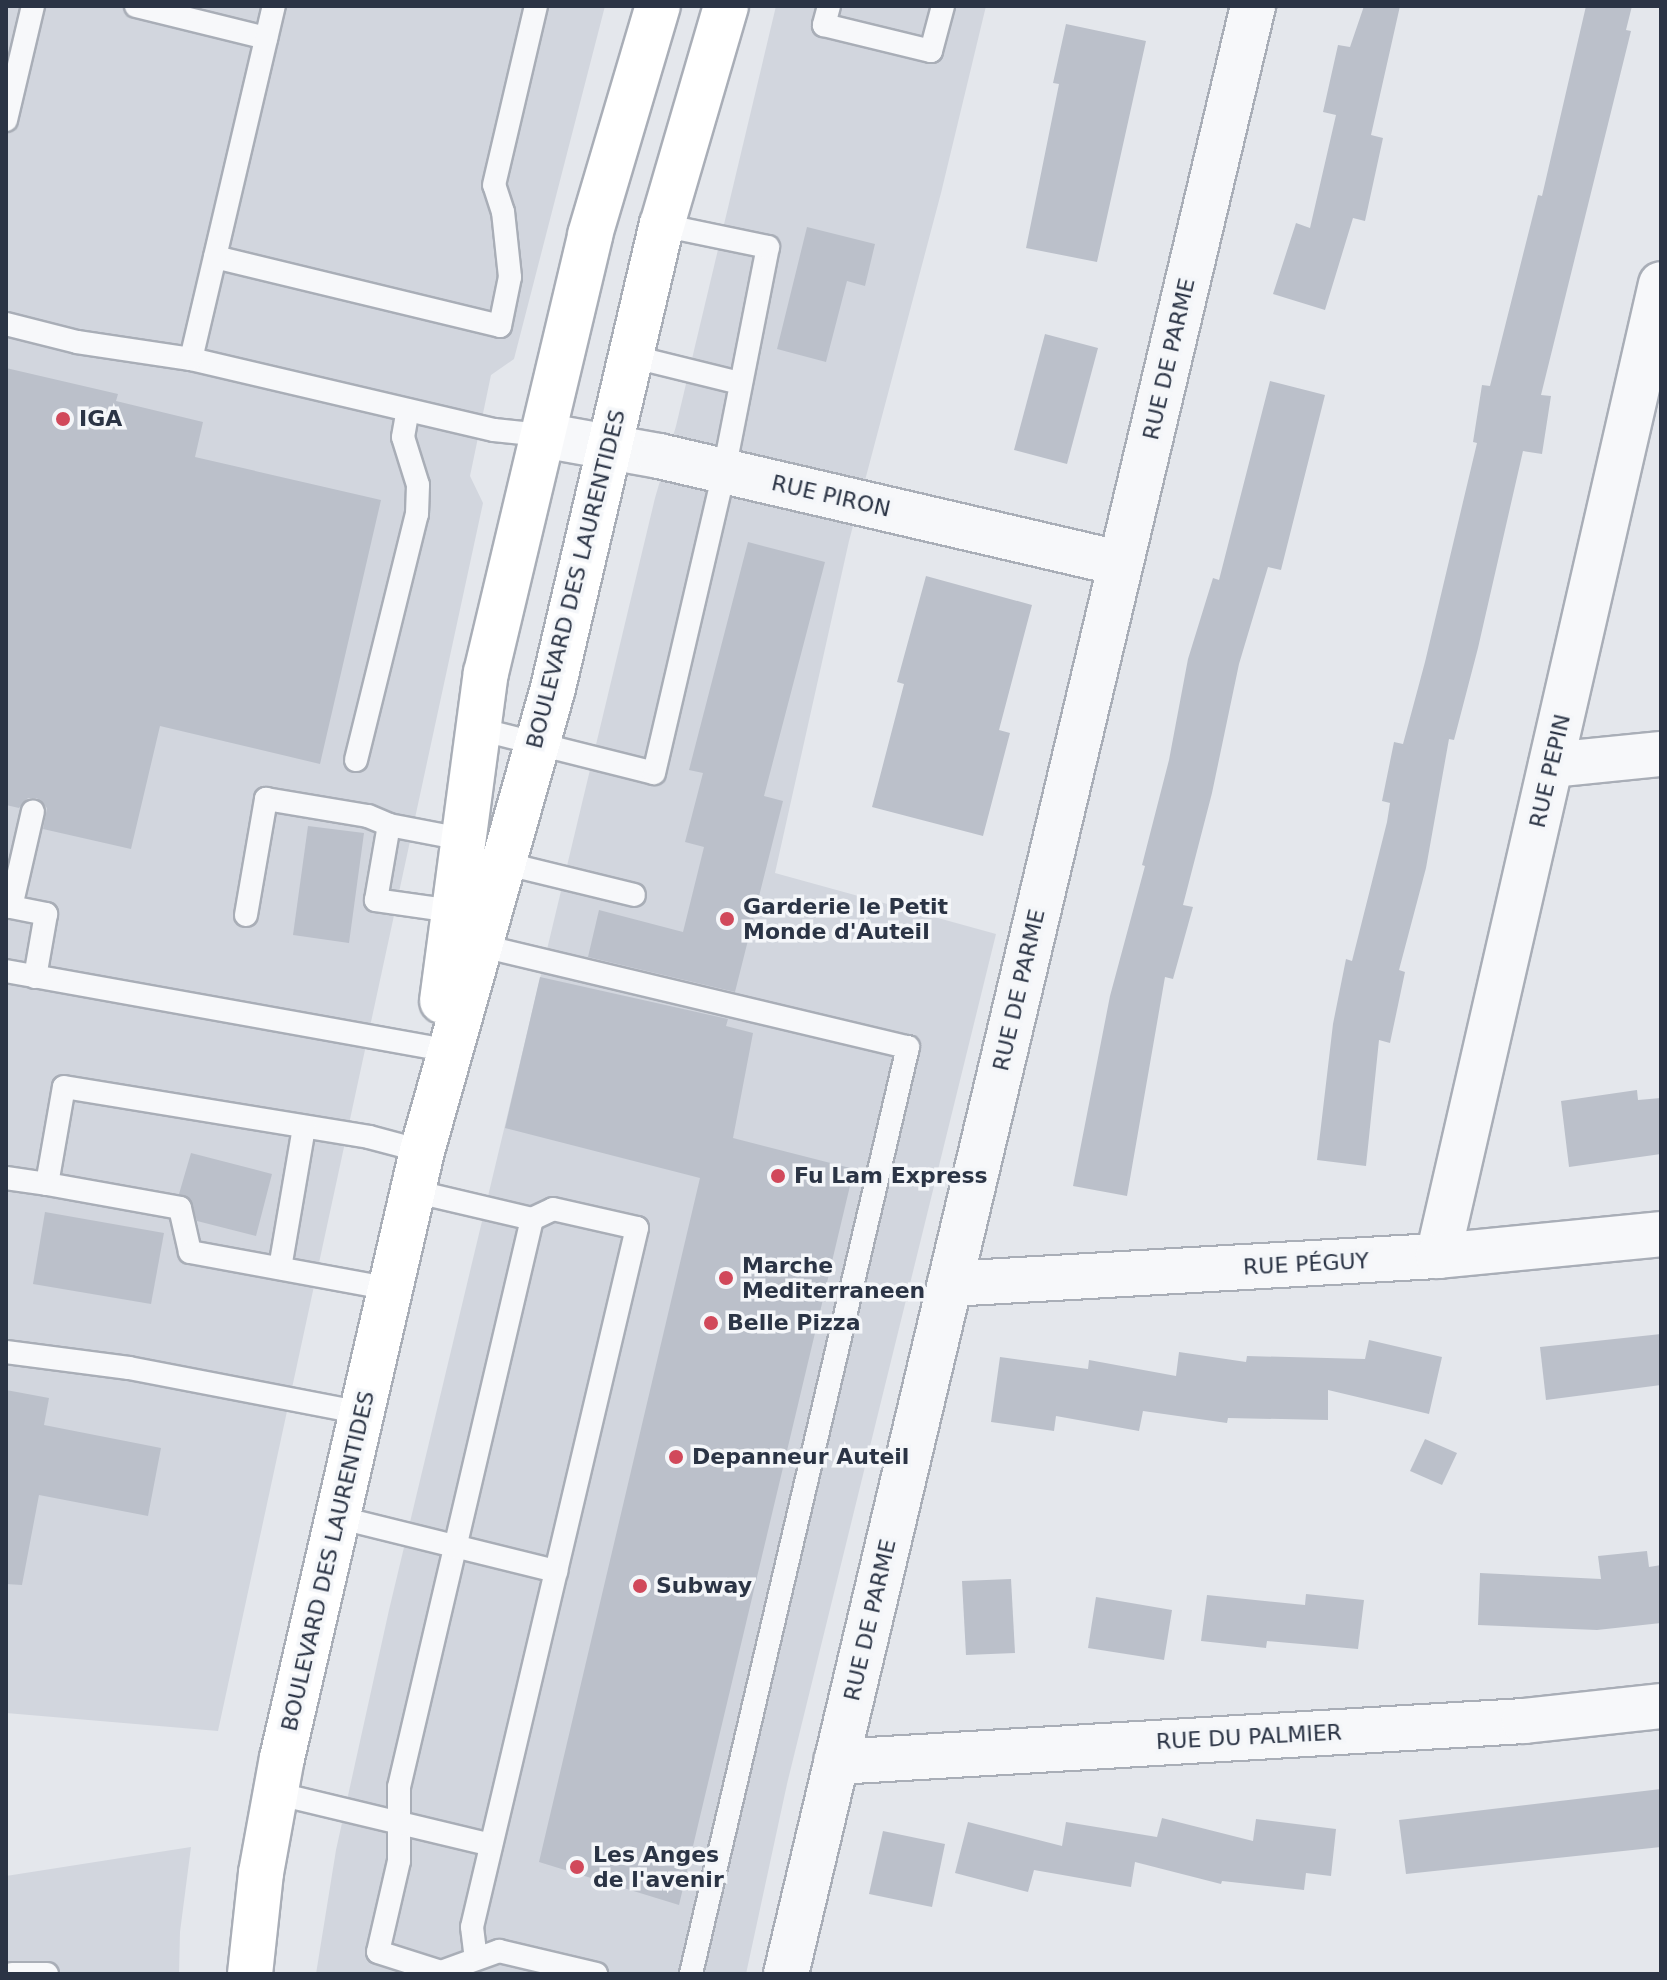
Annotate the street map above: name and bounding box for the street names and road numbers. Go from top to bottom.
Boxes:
street label: RUE DE PARME [1138,276,1200,442]
street label: BOULEVARD DES LAURENTIDES [521,407,631,751]
street label: RUE PIRON [769,470,893,522]
street label: RUE PEPIN [1524,712,1576,830]
street label: RUE DE PARME [988,907,1050,1073]
street label: RUE PÉGUY [1242,1248,1370,1280]
street label: BOULEVARD DES LAURENTIDES [276,1388,380,1734]
street label: RUE DE PARME [839,1537,901,1703]
street label: RUE DU PALMIER [1155,1719,1343,1755]

